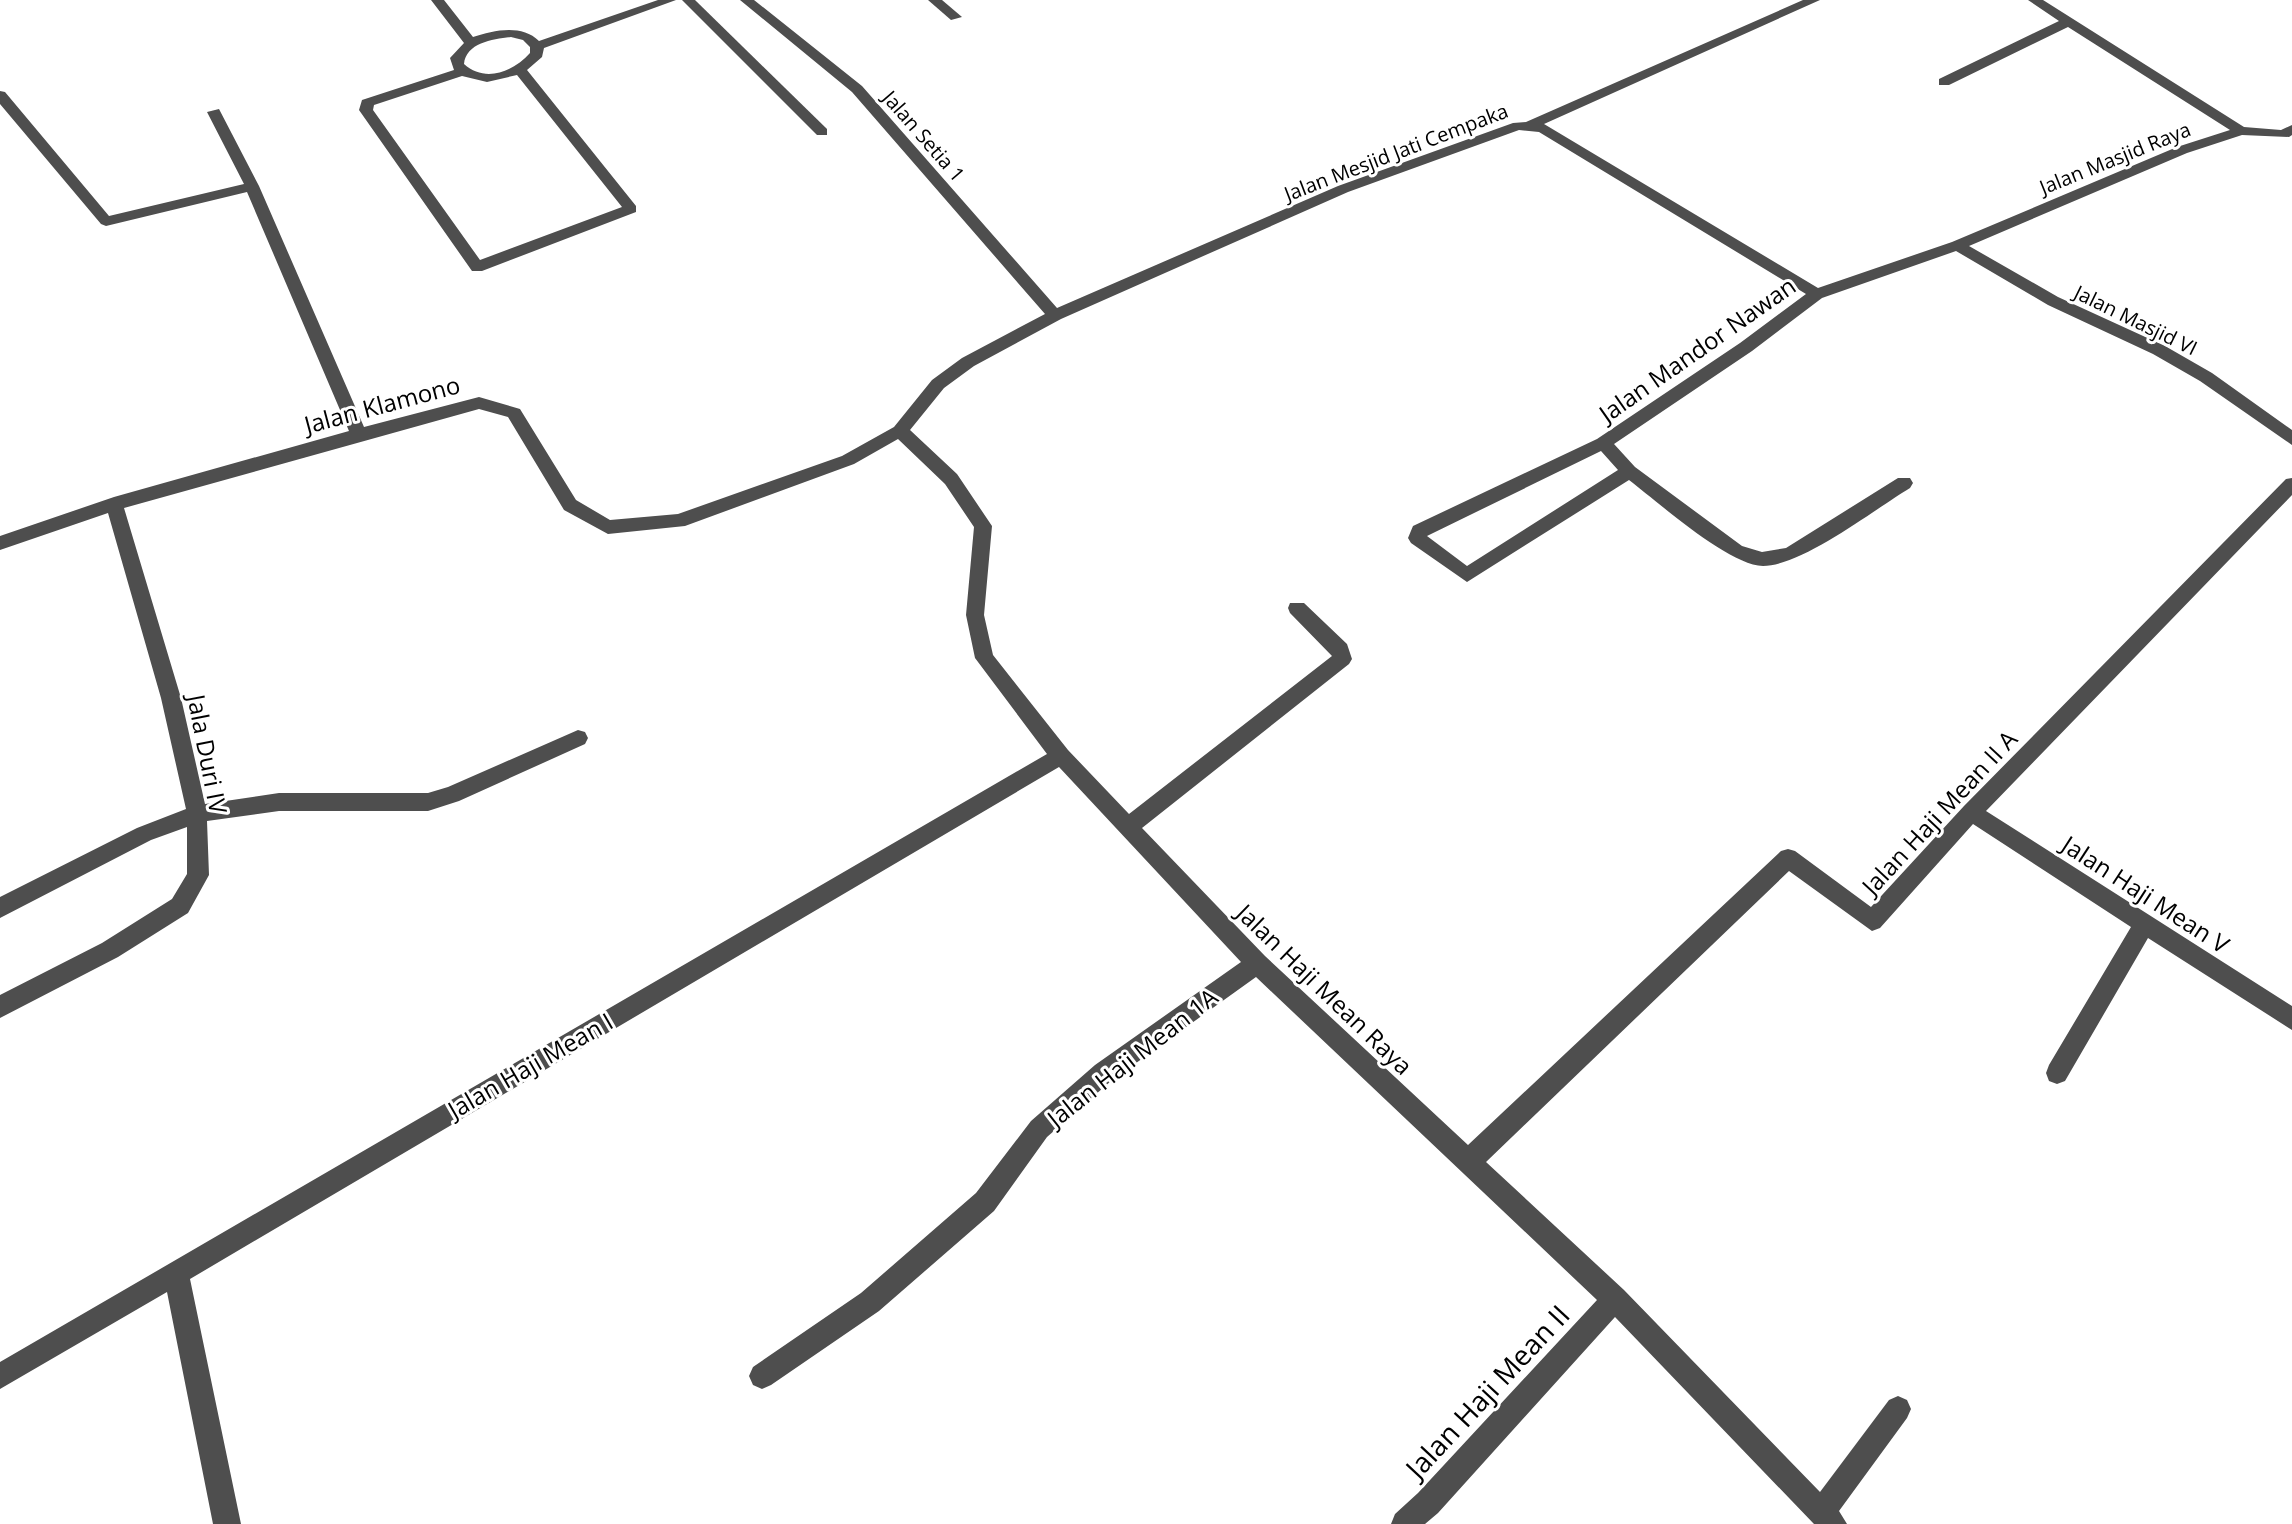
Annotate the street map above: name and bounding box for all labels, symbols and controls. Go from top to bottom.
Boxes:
street label: Jalan Setia 1 [876,83,971,187]
street label: Jalan Mesjid Jati Cempaka [1278,97,1512,208]
street label: Jalan Masjid Raya [2034,115,2195,201]
street label: Jalan Mandor Nawan [1590,269,1802,430]
street label: Jalan Masjid VI [2068,278,2202,361]
street label: Jalan Klamono [299,367,464,441]
street label: Jala Duri IV [180,690,236,817]
street label: Jalan Haji Mean II A [1853,722,2024,903]
street label: Jalan Haji Mean V [2054,826,2237,961]
street label: Jalan Haji Mean Raya [1229,895,1420,1082]
street label: Jalan Haji Mean 1A [1038,980,1225,1135]
street label: Jalan Haji Mean I [440,1004,619,1127]
street label: Jalan Haji Mean II [1395,1296,1577,1488]

